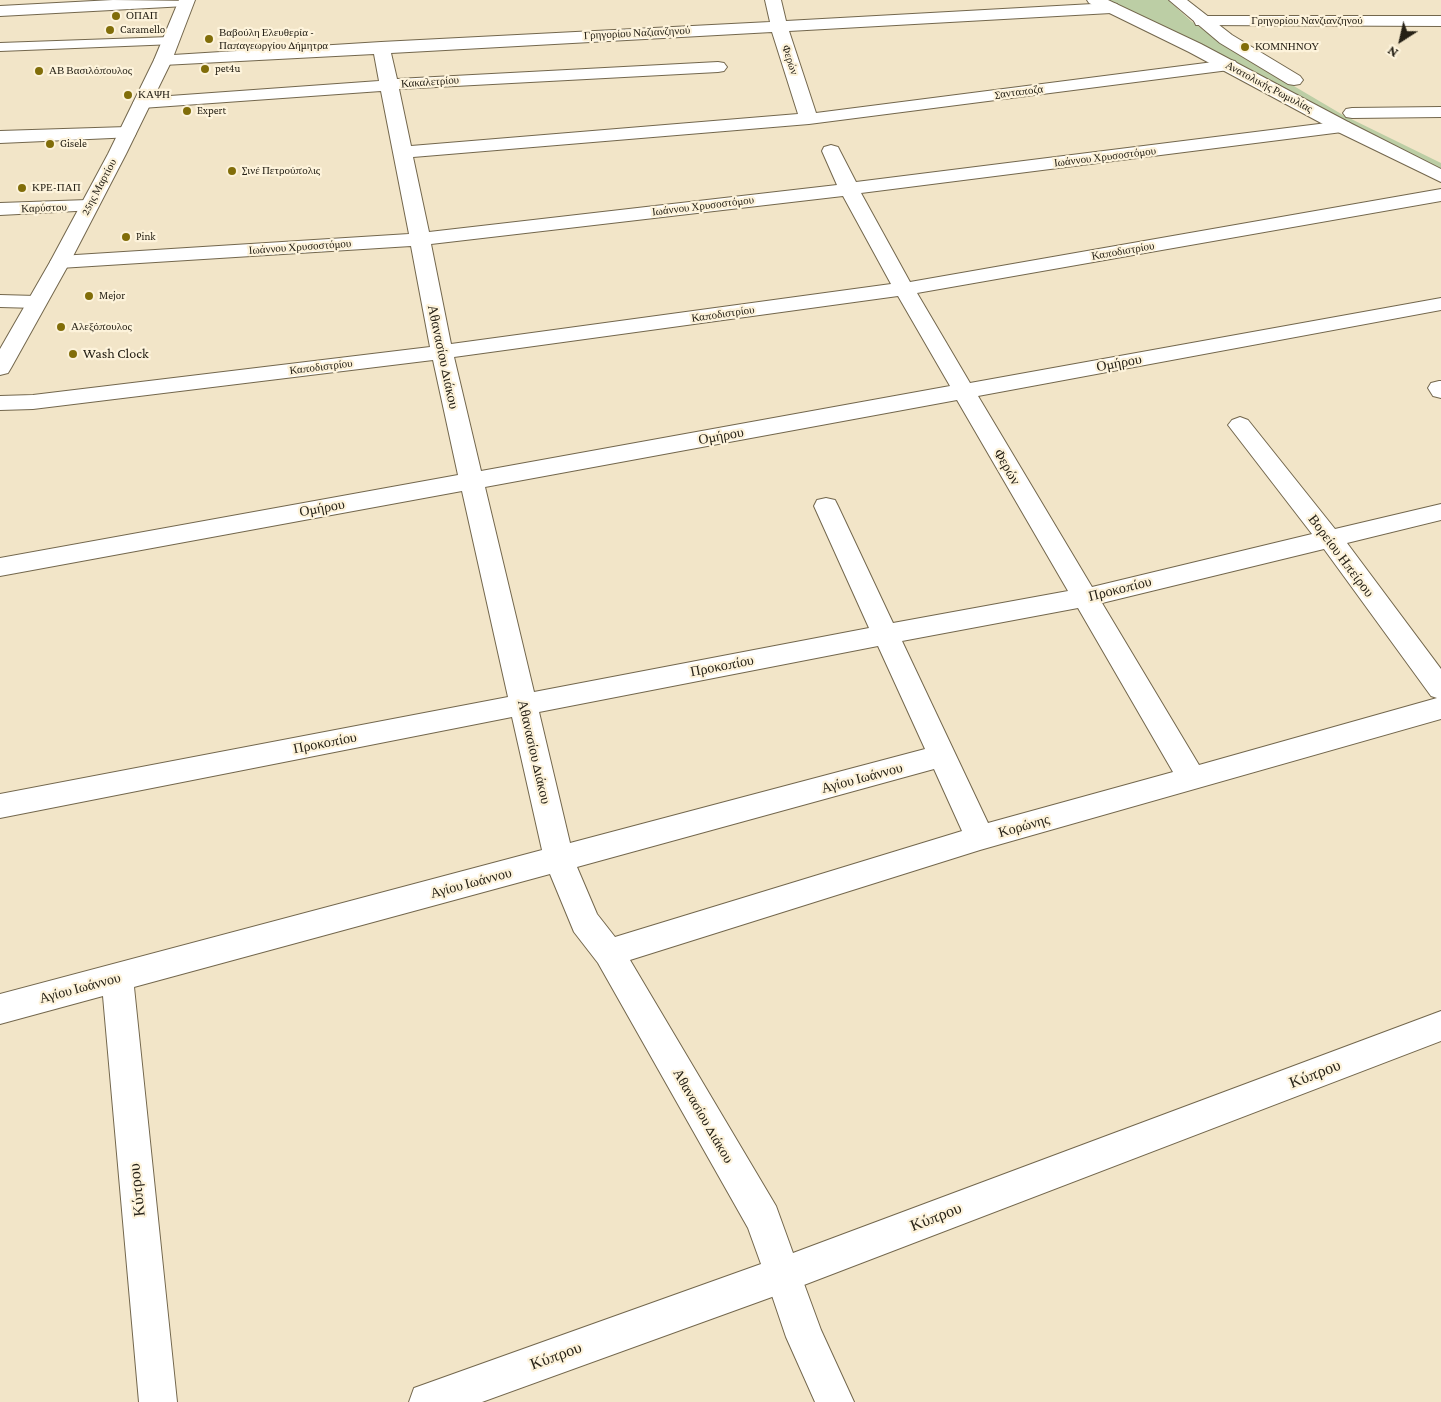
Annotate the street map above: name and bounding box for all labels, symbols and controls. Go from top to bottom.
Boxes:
place label: ΟΠΑΠ [126,9,158,23]
marker: ΟΠΑΠ [110,10,122,22]
street label: Γρηγορίου Νανζιανζηνού [1251,14,1363,28]
north arrow [1376,15,1426,65]
place label: Caramello [120,23,165,37]
marker: Caramello [104,24,116,36]
street label: Γρηγορίου Ναζιανζηνού [583,24,691,42]
place label: Βαβούλη Ελευθερία - Παπαγεωργίου Δήμητρα [219,26,328,52]
marker: Βαβούλη Ελευθερία - Παπαγεωργίου Δήμητρα [203,33,215,45]
place label: ΚΟΜΝΗΝΟΥ [1255,40,1319,54]
marker: ΚΟΜΝΗΝΟΥ [1239,41,1251,53]
text: N [1384,43,1401,62]
street label: Φερών [779,44,801,76]
street label: Ανατολικής Ρωμυλίας [1223,58,1315,116]
place label: pet4u [215,62,240,76]
marker: pet4u [199,63,211,75]
place label: ΑΒ Βασιλόπουλος [49,64,132,78]
marker: ΑΒ Βασιλόπουλος [33,65,45,77]
street label: Κακαλετρίου [400,73,460,91]
street label: Σανταποζα [994,82,1044,102]
place label: ΚΑΨΗ [138,88,170,102]
marker: ΚΑΨΗ [122,89,134,101]
place label: Expert [197,104,226,118]
marker: Expert [181,105,193,117]
place label: Gisele [60,137,87,151]
marker: Gisele [44,138,56,150]
street label: Ιωάννου Χρυσοστόμου [1053,144,1157,170]
street label: 25ης Μαρτίου [79,157,119,217]
place label: Σινέ Πετρούπολις [242,164,320,178]
marker: Σινέ Πετρούπολις [226,165,238,177]
place label: ΚΡΕ-ΠΑΠ [32,181,81,195]
marker: ΚΡΕ-ΠΑΠ [16,182,28,194]
street label: Ιωάννου Χρυσοστόμου [651,193,755,219]
street label: Καρύστου [21,201,67,215]
place label: Pink [136,230,156,244]
marker: Pink [120,231,132,243]
street label: Ιωάννου Χρυσοστόμου [248,237,352,257]
street label: Καποδιστρίου [1091,239,1155,263]
place label: Mejor [99,289,125,303]
marker: Mejor [83,290,95,302]
street label: Αθανασίου Διάκου [424,303,462,411]
street label: Καποδιστρίου [691,303,755,325]
place label: Αλεξόπουλος [71,320,132,334]
marker: Αλεξόπουλος [55,321,67,333]
place label: Wash Clock [83,346,149,362]
marker: Wash Clock [67,348,79,360]
street label: Ομήρου [1095,351,1143,375]
street label: Καποδιστρίου [289,357,353,377]
street label: Ομήρου [697,424,745,448]
street label: Φερών [990,446,1024,488]
street label: Ομήρου [298,496,346,520]
street label: Βορείου Ηπείρου [1305,511,1377,601]
street label: Προκοπίου [1087,573,1153,605]
street label: Προκοπίου [689,652,755,680]
street label: Αθανασίου Διάκου [514,698,554,806]
street label: Προκοπίου [292,729,358,757]
street label: Αγίου Ιωάννου [820,759,904,797]
street label: Κορώνης [996,811,1052,841]
street label: Αγίου Ιωάννου [429,864,513,902]
street label: Αγίου Ιωάννου [38,969,122,1007]
street label: Κύπρου [1287,1055,1343,1093]
street label: Αθανασίου Διάκου [669,1066,737,1166]
street label: Κύπρου [125,1162,149,1218]
street label: Κύπρου [908,1198,964,1236]
street label: Κύπρου [528,1338,584,1374]

